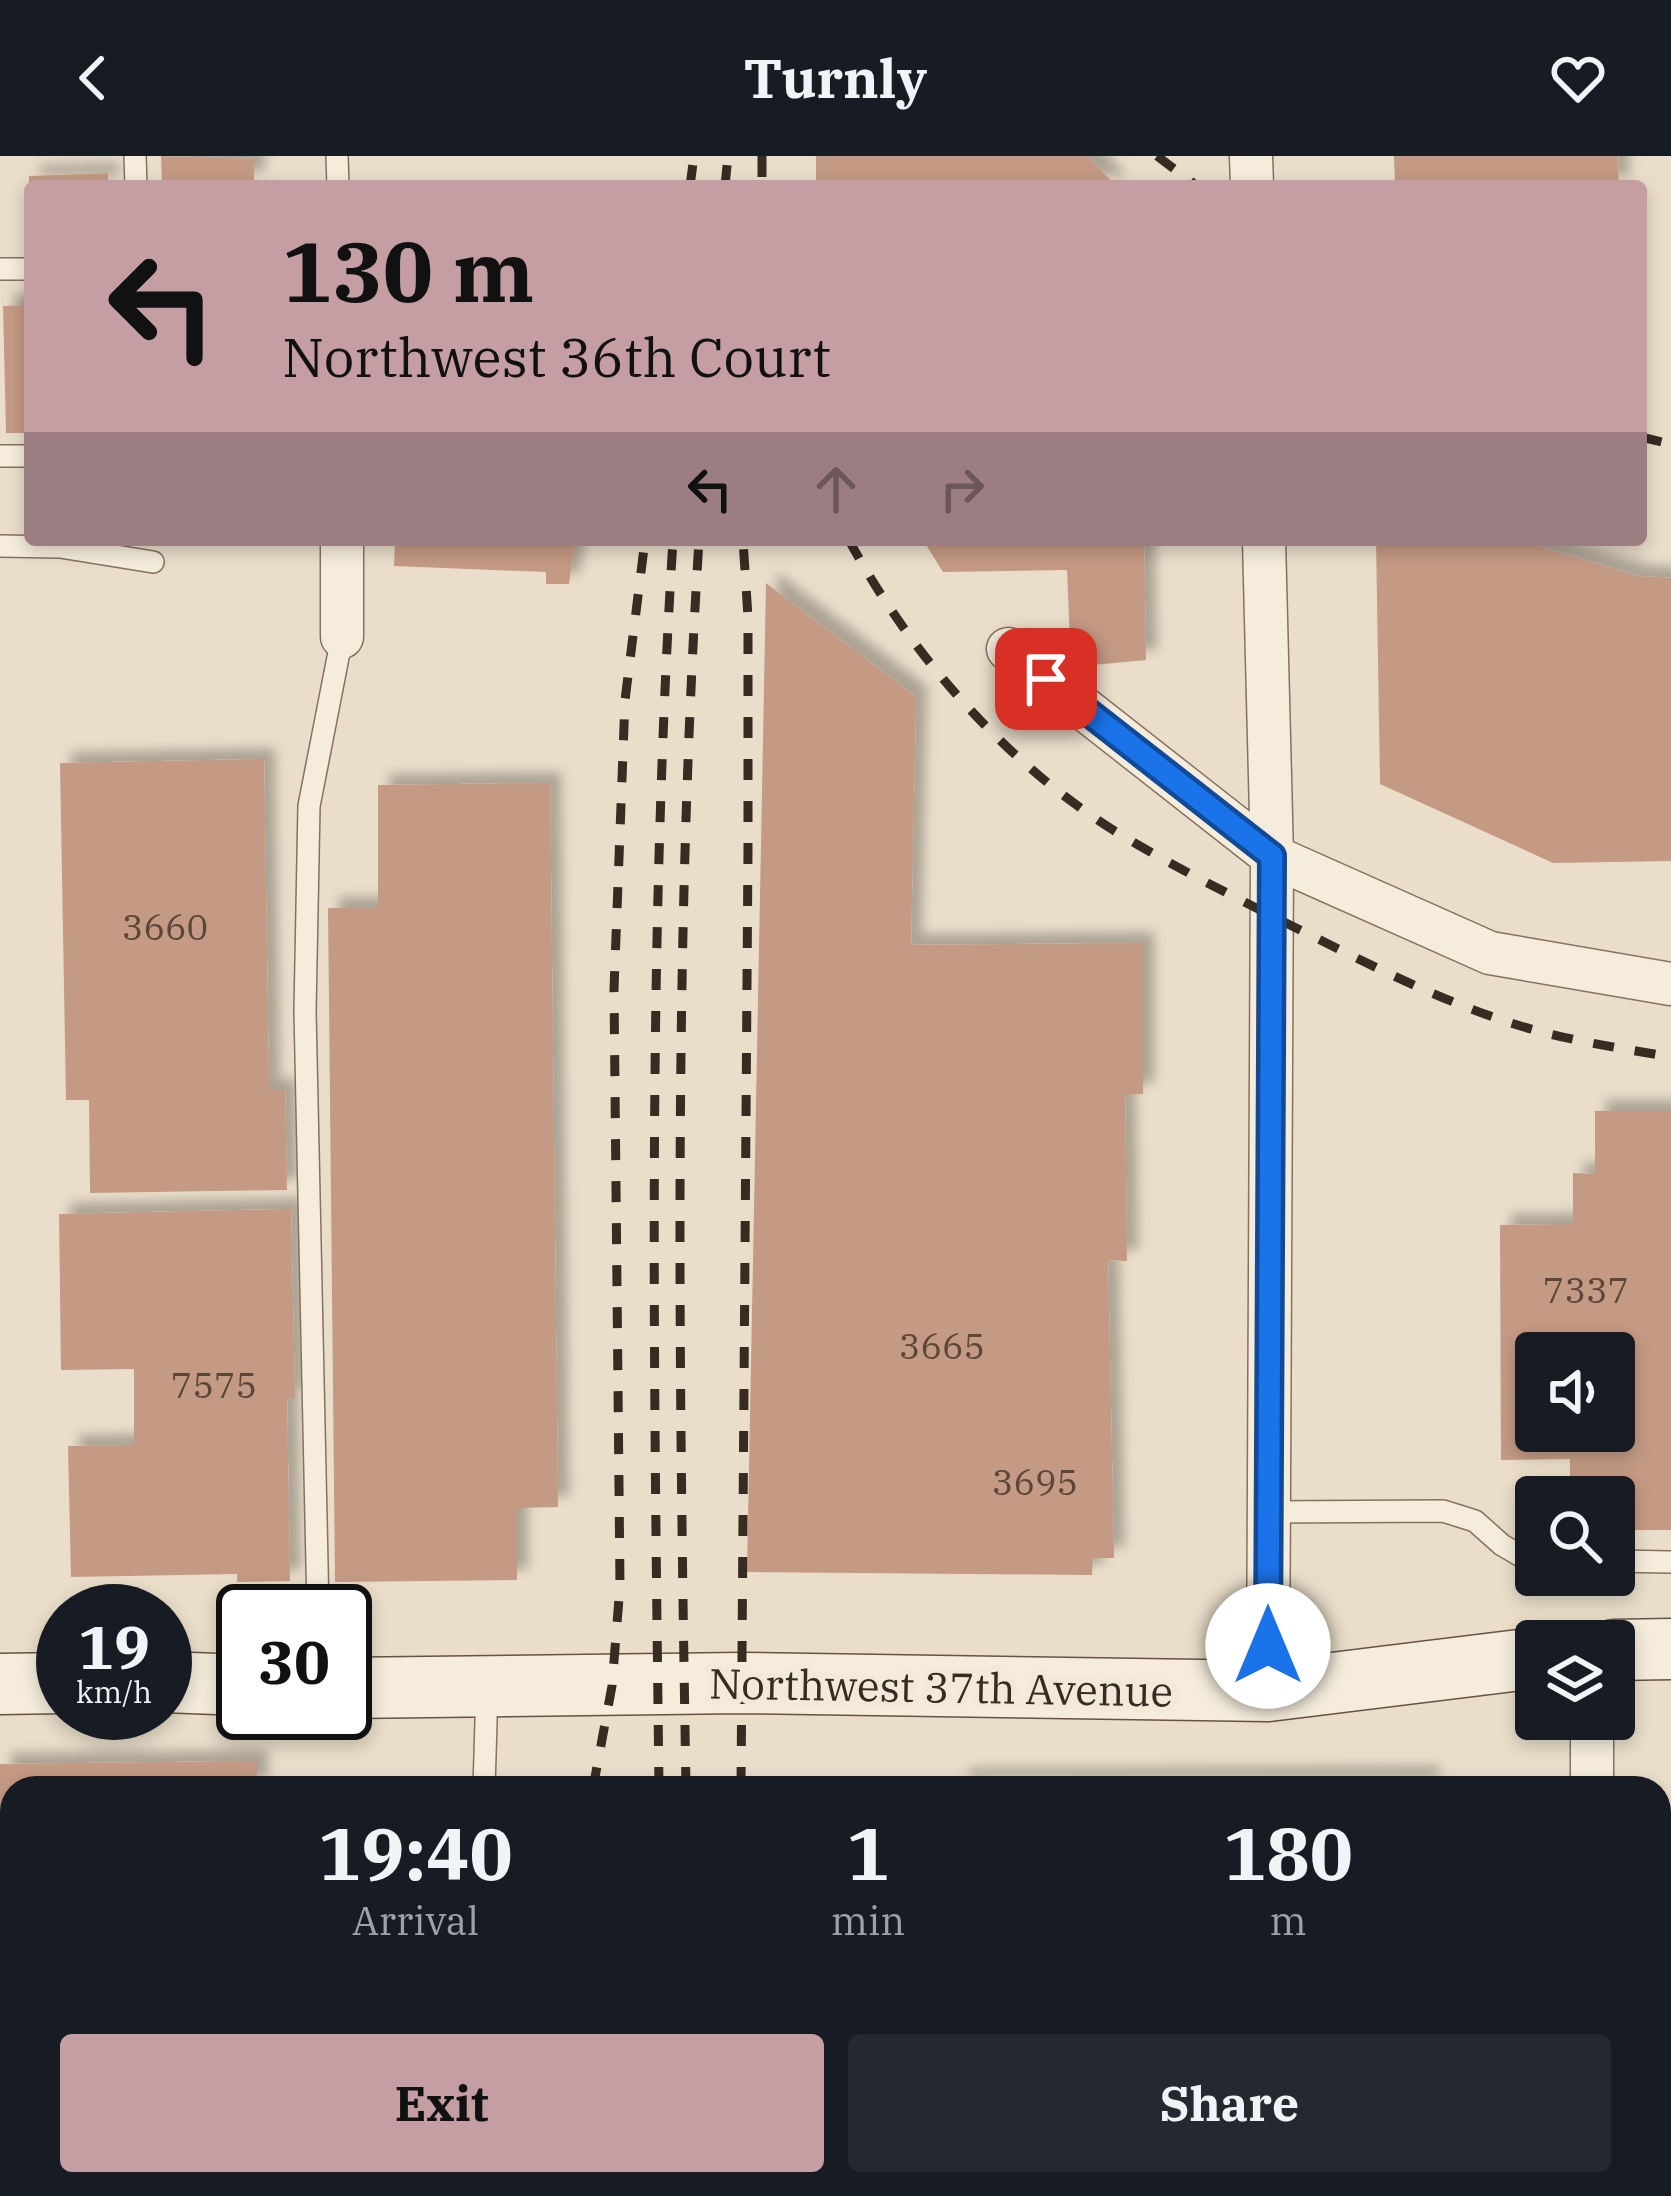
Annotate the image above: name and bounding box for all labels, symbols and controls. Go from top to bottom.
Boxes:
text: Turnly [744,43,927,113]
icon: back [60,45,126,111]
icon: heart [1545,45,1611,111]
text: 130 m [282,216,534,325]
icon: left [84,228,240,384]
text: Northwest 36th Court [282,322,831,392]
icon: left [677,456,743,522]
icon: ahead [803,456,869,522]
icon: right [929,456,995,522]
pin [995,628,1097,730]
icon: arrive [1013,646,1079,712]
house number: 3660 [122,903,208,950]
house number: 7337 [1543,1266,1629,1313]
house number: 3665 [899,1322,985,1369]
map controls [1515,1332,1635,1740]
button: sound [1515,1332,1635,1452]
house number: 7575 [171,1361,257,1408]
house number: 3695 [992,1458,1078,1505]
button: search [1515,1476,1635,1596]
position arrow [1205,1583,1331,1709]
speed limit sign: 30 [216,1584,372,1740]
text: 19 [78,1607,150,1686]
button: layers [1515,1620,1635,1740]
street label: Northwest 37th Avenue [708,1655,1174,1719]
text: km/h [76,1672,152,1711]
text: 19:40 [318,1806,513,1900]
text: 1 [846,1806,890,1900]
text: 180 [1223,1806,1353,1900]
text: Arrival [352,1895,479,1946]
text: min [831,1895,905,1946]
text: m [1270,1895,1307,1946]
button: Exit [60,2034,824,2172]
button: Share [848,2034,1611,2172]

